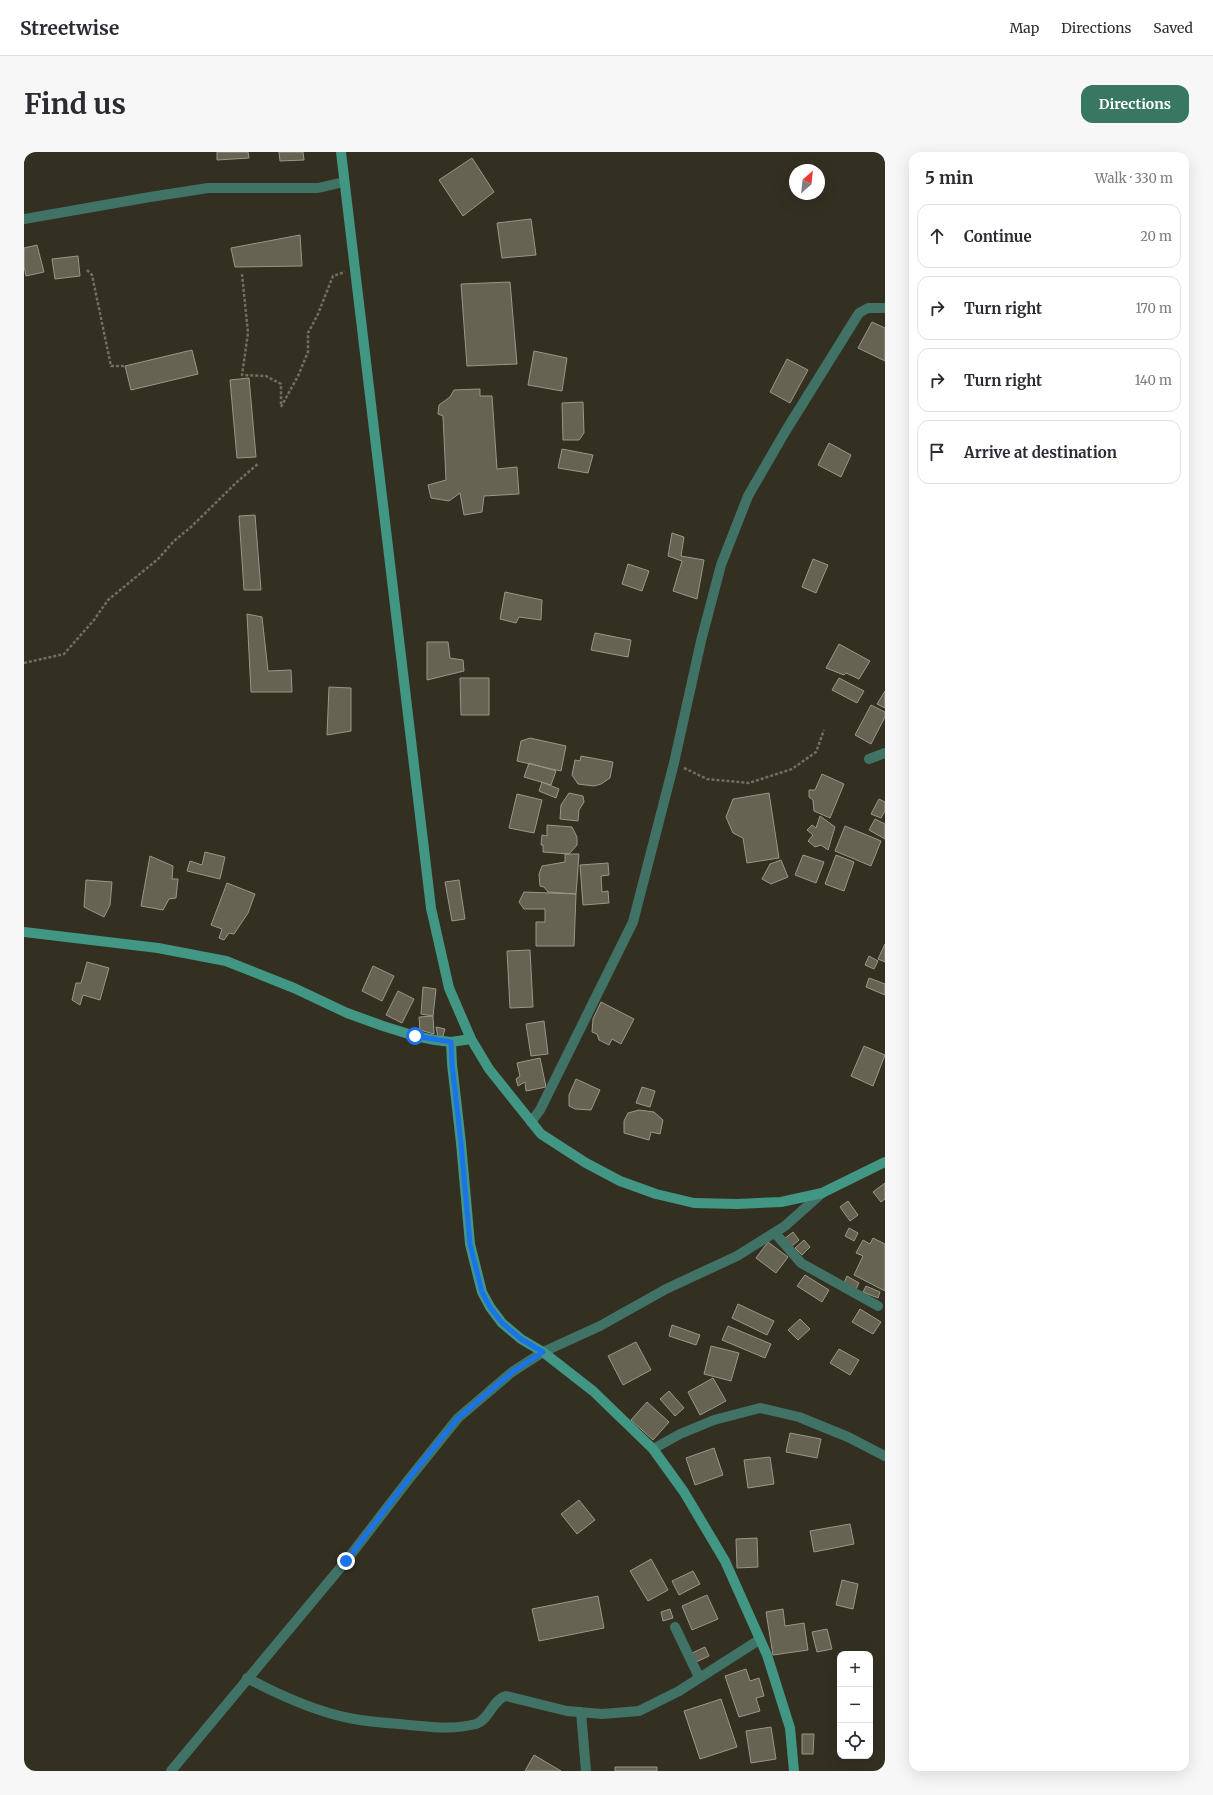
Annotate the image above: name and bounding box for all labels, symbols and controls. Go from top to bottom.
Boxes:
text: Streetwise [20,16,119,40]
text: Map [1009,19,1039,37]
text: Directions [1061,19,1131,37]
text: Saved [1153,19,1193,37]
button: Directions [1081,85,1189,123]
text: Find us [24,86,126,122]
north arrow [789,164,825,200]
text: 5 min [925,167,973,189]
text: Walk · 330 m [1095,170,1173,187]
icon: ahead [926,225,948,247]
text: Continue [964,227,1032,246]
text: 20 m [1140,228,1172,245]
icon: right [926,297,948,319]
text: Turn right [964,299,1042,318]
text: 170 m [1135,300,1172,317]
icon: right [926,369,948,391]
text: Turn right [964,371,1042,390]
text: 140 m [1135,372,1172,389]
icon: arrive [926,441,948,463]
text: Arrive at destination [964,443,1117,462]
route start [406,1027,424,1045]
route end [337,1552,355,1570]
map controls [837,1651,873,1759]
button: + [837,1651,873,1687]
button: − [837,1687,873,1723]
button: locate [837,1723,873,1759]

